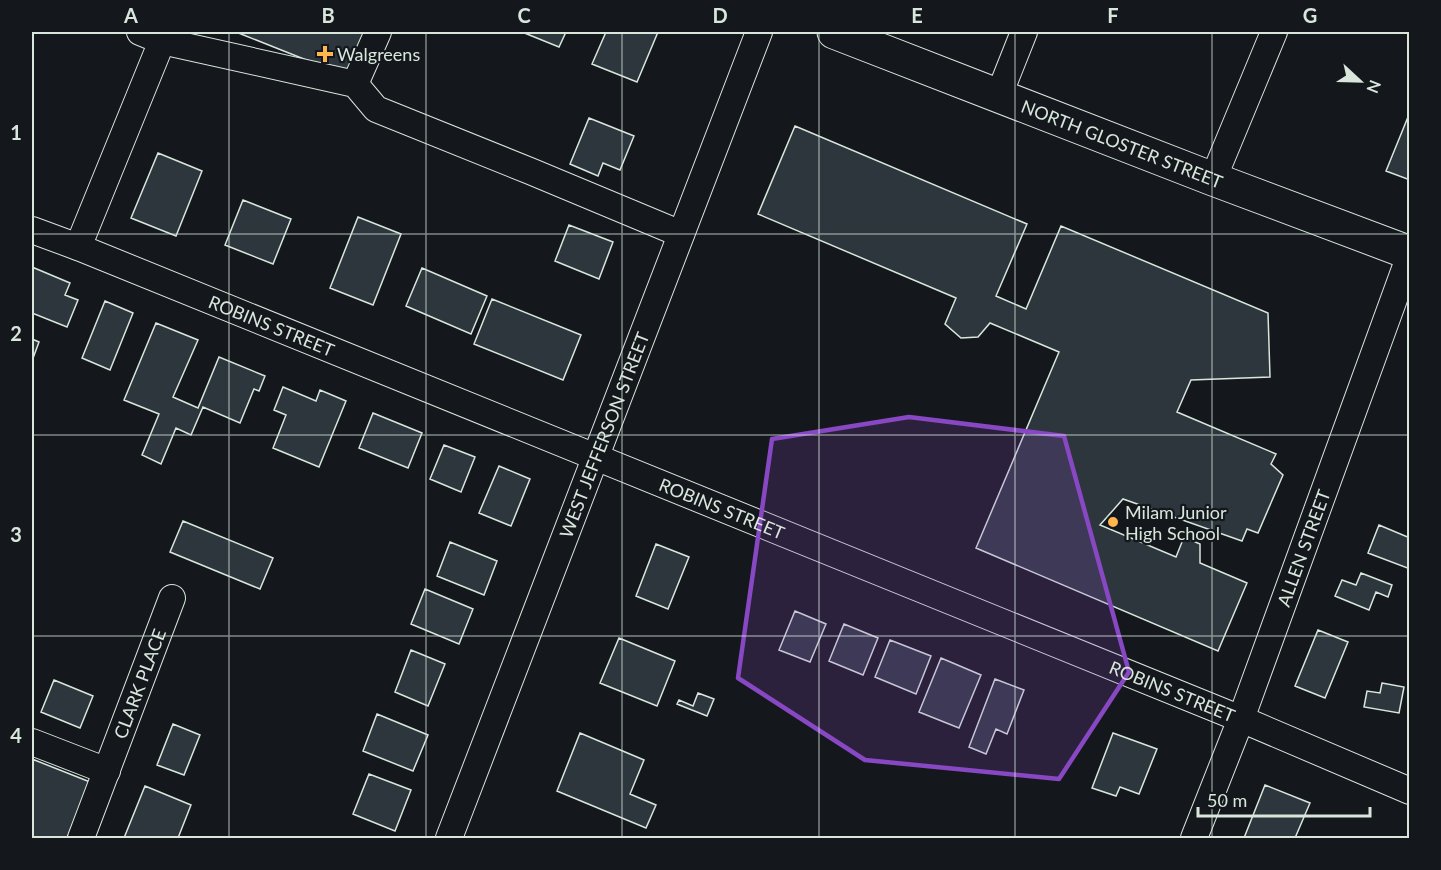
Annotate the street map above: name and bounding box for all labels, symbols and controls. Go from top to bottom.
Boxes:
text: A [123,3,138,27]
text: B [321,3,335,27]
text: C [517,3,531,27]
text: D [712,3,728,27]
text: E [911,3,923,27]
text: F [1107,3,1119,27]
text: G [1303,3,1317,27]
place label: Walgreens [337,43,420,65]
marker: Walgreens [318,47,332,61]
north arrow [1330,51,1390,111]
text: N [1363,78,1385,96]
street label: NORTH GLOSTER STREET [1018,95,1226,193]
text: 1 [10,120,22,144]
street label: ROBINS STREET [206,290,338,361]
text: 2 [10,321,22,345]
street label: WEST JEFFERSON STREET [555,328,654,541]
street label: ROBINS STREET [656,473,788,544]
street label: ALLEN STREET [1272,486,1335,609]
place label: Milam Junior High School [1125,501,1227,544]
marker: Milam Junior High School [1106,515,1120,529]
text: 3 [10,522,22,546]
street label: CLARK PLACE [109,626,170,742]
street label: ROBINS STREET [1106,656,1239,727]
text: 4 [10,723,22,747]
scale bar [1198,780,1370,818]
text: 50 m [1207,789,1247,811]

